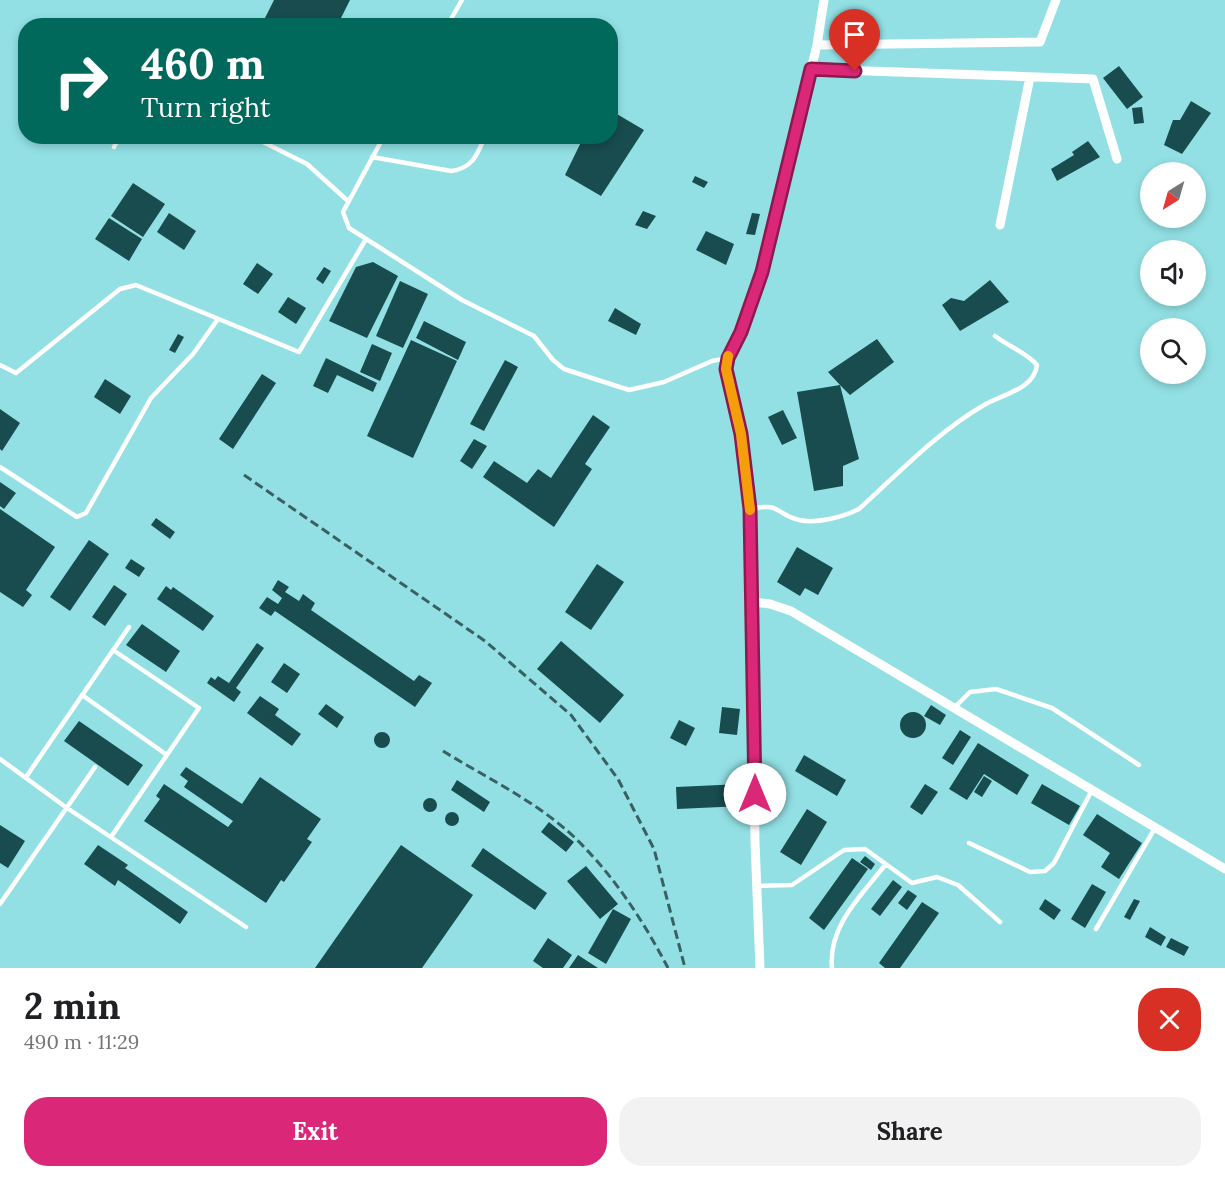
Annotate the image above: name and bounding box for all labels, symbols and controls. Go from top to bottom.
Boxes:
pin [829,9,880,71]
icon: arrive [838,18,871,51]
text: 460 m [141,37,265,91]
icon: right [42,42,120,120]
text: Turn right [141,90,270,124]
north arrow [1140,162,1206,228]
map controls [1140,162,1206,384]
button: sound [1140,240,1206,306]
button: search [1140,318,1206,384]
position arrow [723,762,787,826]
text: 2 min [24,983,121,1029]
button: close [1138,988,1201,1051]
text: 490 m · 11:29 [24,1029,139,1054]
button: Exit [24,1097,607,1166]
button: Share [619,1097,1201,1166]

